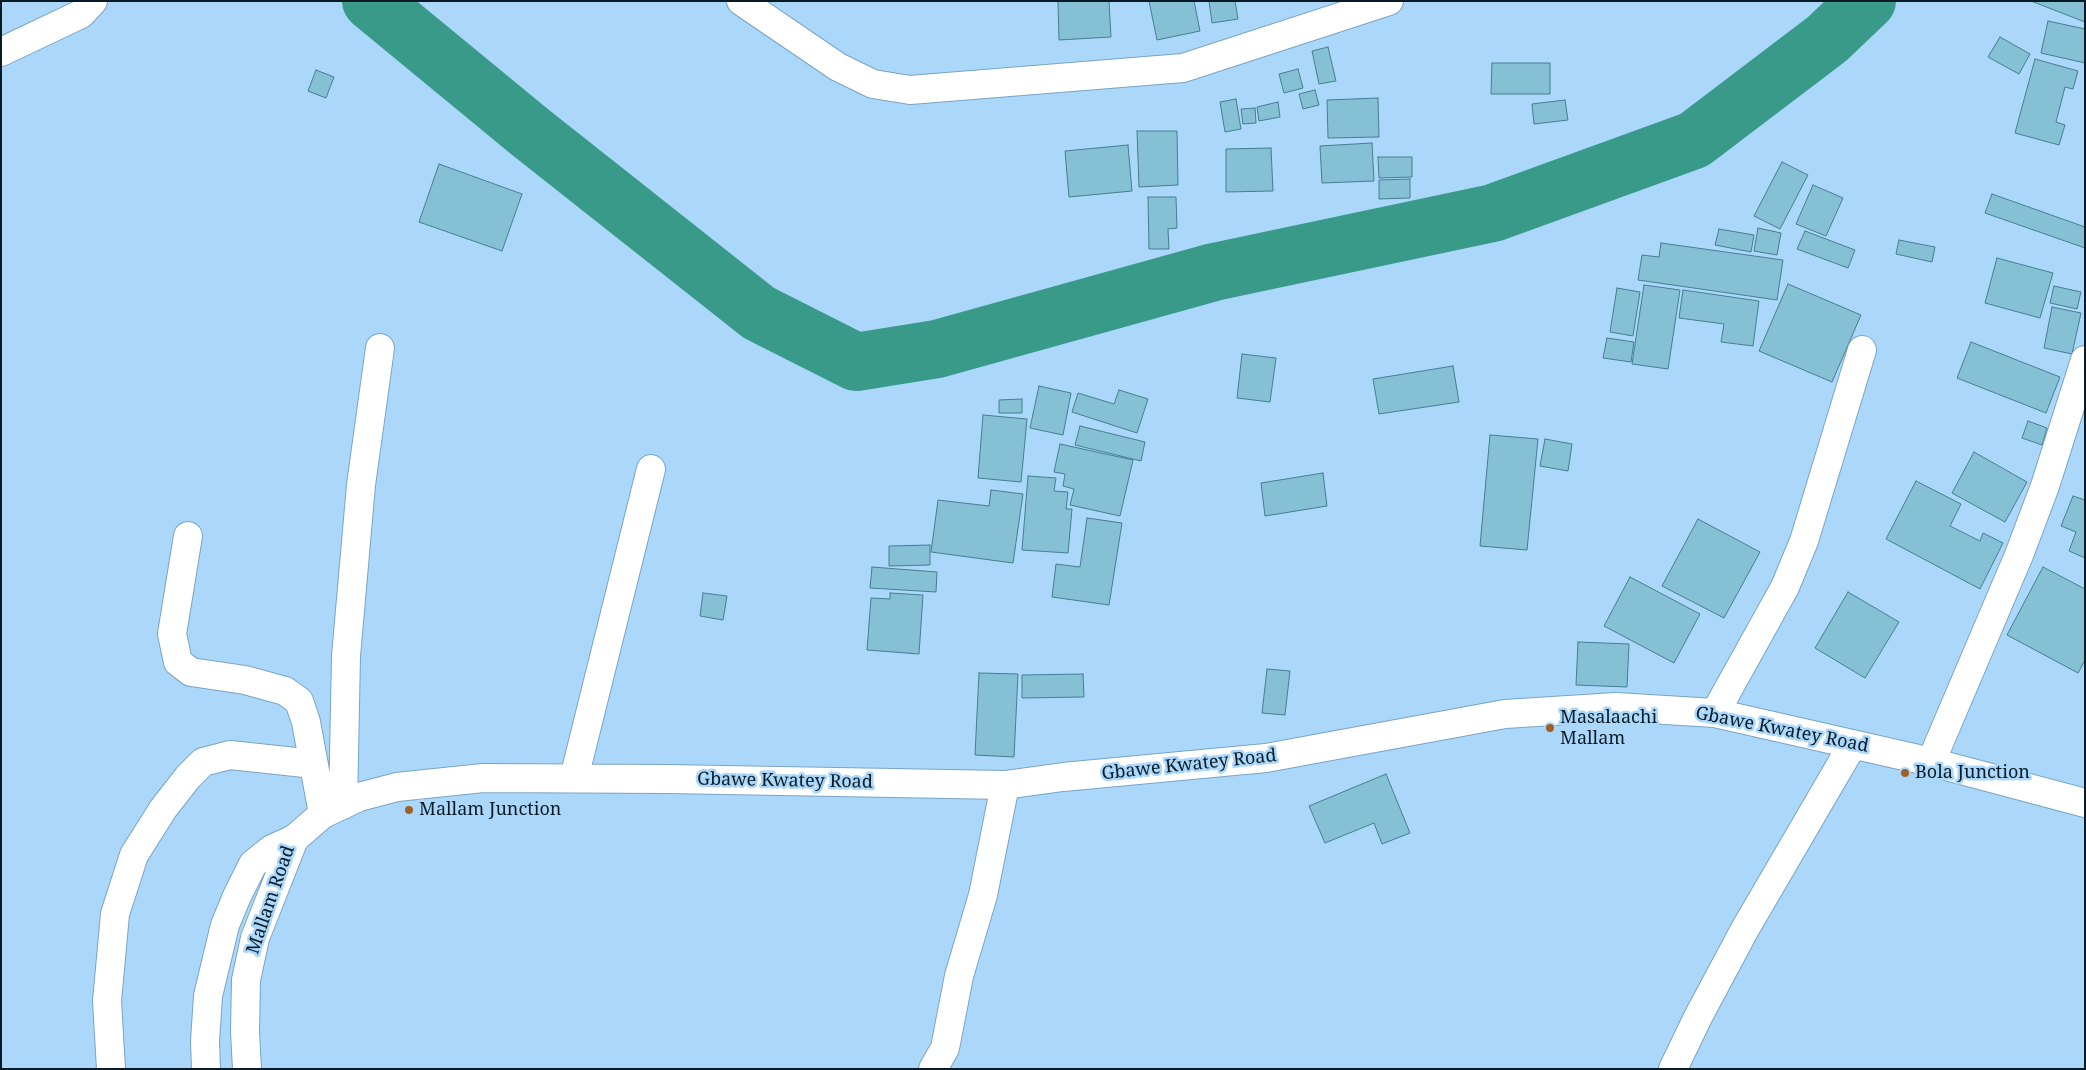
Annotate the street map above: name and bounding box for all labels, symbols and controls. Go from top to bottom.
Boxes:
street label: Gbawe Kwatey Road [1694,703,1870,757]
place label: Masalaachi Mallam [1560,707,1657,750]
marker: Masalaachi Mallam [1544,722,1556,734]
street label: Gbawe Kwatey Road [1100,745,1278,785]
place label: Bola Junction [1915,762,2030,784]
marker: Bola Junction [1899,767,1911,779]
street label: Gbawe Kwatey Road [697,769,873,793]
place label: Mallam Junction [419,799,561,821]
marker: Mallam Junction [403,804,415,816]
street label: Mallam Road [242,843,300,957]

